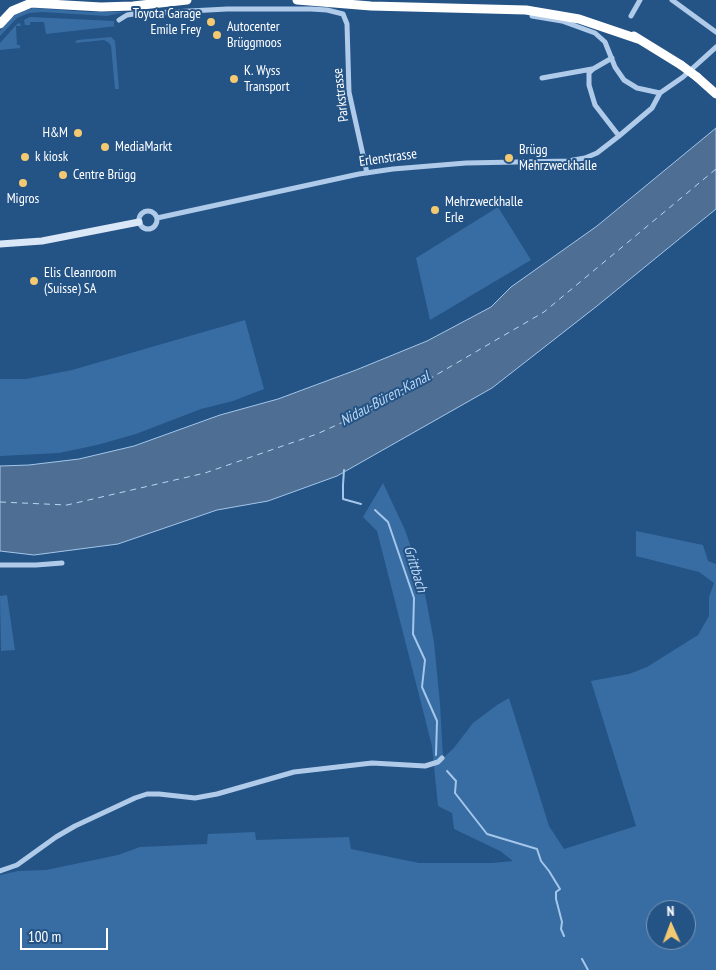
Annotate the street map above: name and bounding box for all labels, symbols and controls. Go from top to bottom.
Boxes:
place label: Toyota Garage Emile Frey [133,6,201,38]
marker: Toyota Garage Emile Frey [205,16,217,28]
place label: Autocenter Brüggmoos [227,19,282,52]
marker: Autocenter Brüggmoos [211,29,223,41]
place label: K. Wyss Transport [244,63,290,95]
street label: Parkstrasse [329,67,353,123]
marker: K. Wyss Transport [228,73,240,85]
place label: H&M [42,125,68,141]
marker: H&M [72,127,84,139]
place label: MediaMarkt [115,139,172,155]
marker: MediaMarkt [99,141,111,153]
place label: Brügg Mehrzweckhalle [519,142,597,174]
street label: Erlenstrasse [358,146,418,170]
place label: k kiosk [35,149,68,165]
marker: k kiosk [19,151,31,163]
marker: Brügg Mehrzweckhalle [503,152,515,164]
place label: Centre Brügg [73,167,136,183]
marker: Centre Brügg [57,169,69,181]
marker: Migros [17,177,29,189]
place label: Migros [7,191,39,207]
place label: Mehrzweckhalle Erle [445,194,523,226]
marker: Mehrzweckhalle Erle [429,204,441,216]
place label: Elis Cleanroom (Suisse) SA [44,265,116,298]
marker: Elis Cleanroom (Suisse) SA [28,275,40,287]
water label: Nidau-Büren-Kanal [337,368,433,430]
water label: Grittbach [399,544,431,594]
north arrow [646,900,696,950]
text: N [666,902,675,920]
scale bar [22,918,110,950]
text: 100 m [28,927,61,946]

